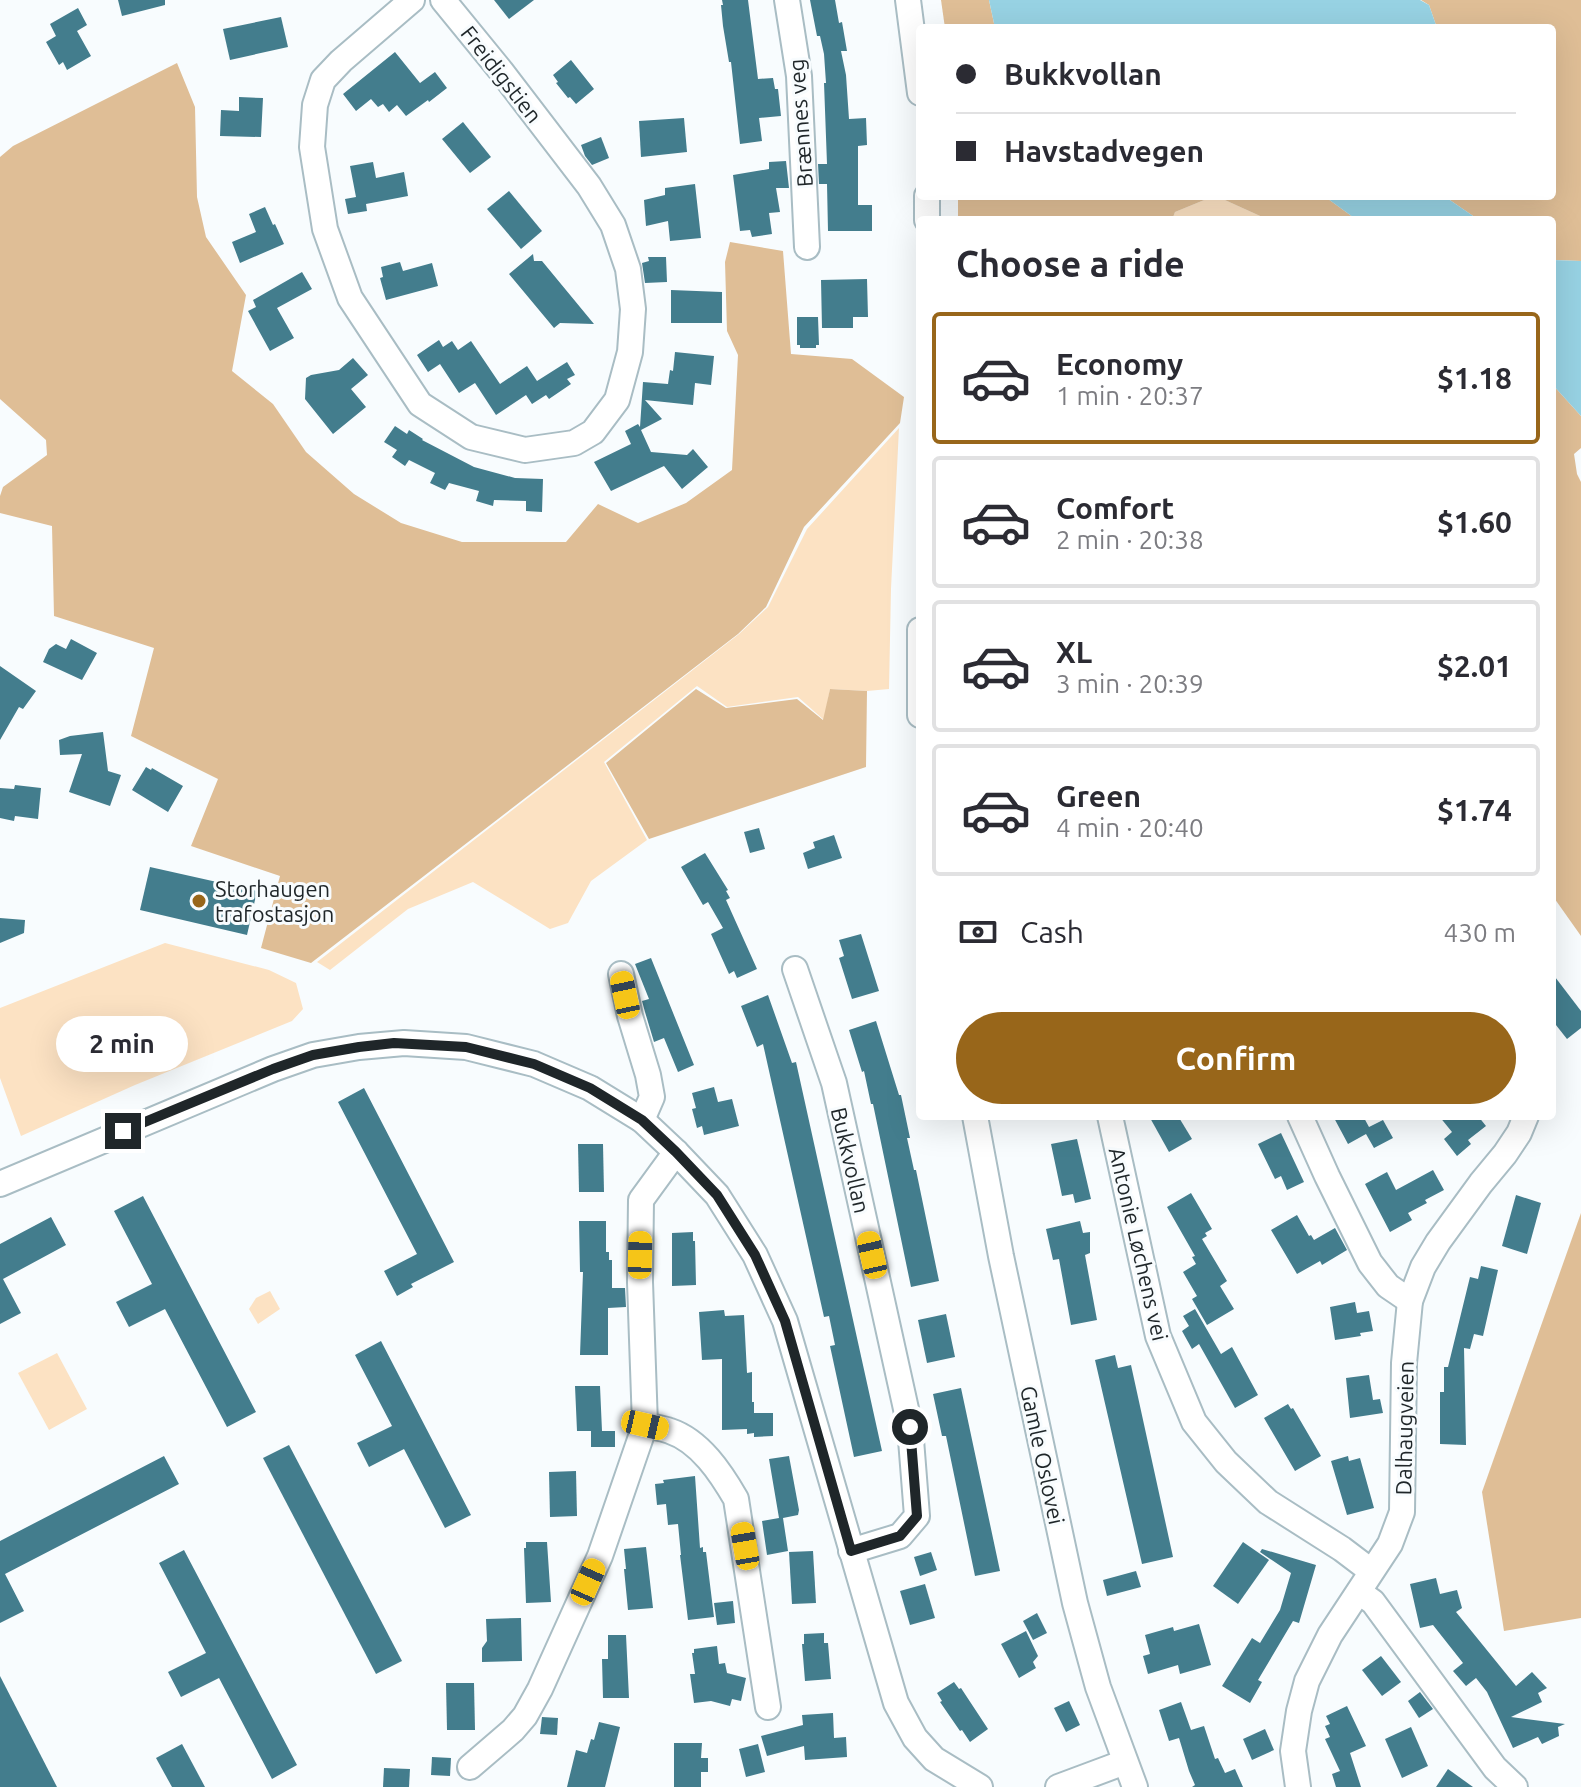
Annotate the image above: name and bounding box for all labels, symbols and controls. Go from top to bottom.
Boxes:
street label: Freidigstien [456,21,548,127]
text: Bukkvollan [1004,57,1162,91]
street label: Brænnes veg [783,58,817,188]
text: Havstadvegen [1004,134,1204,168]
text: Choose a ride [956,243,1185,284]
icon: car [960,342,1032,414]
text: Economy [1056,347,1183,381]
text: $1.18 [1437,361,1512,395]
text: 1 min · 20:37 [1056,381,1204,410]
icon: car [960,486,1032,558]
text: Comfort [1056,491,1174,525]
text: $1.60 [1437,505,1512,539]
text: 2 min · 20:38 [1056,525,1204,554]
icon: car [960,630,1032,702]
text: XL [1056,635,1092,669]
text: $2.01 [1437,649,1512,683]
text: 3 min · 20:39 [1056,669,1204,698]
icon: car [960,774,1032,846]
text: Green [1056,779,1141,813]
text: $1.74 [1437,793,1512,827]
text: 4 min · 20:40 [1056,813,1204,842]
place label: Storhaugen trafostasjon [215,876,334,926]
marker: Storhaugen trafostasjon [190,892,208,910]
icon: cash [956,910,1000,954]
text: Cash [1020,915,1084,949]
text: 430 m [1444,918,1516,947]
car [608,969,642,1021]
button: Confirm [956,1012,1516,1104]
callout: 2 min [57,1015,189,1071]
text: 2 min [89,1029,155,1058]
street label: Bukkvollan [827,1105,875,1215]
route end [105,1113,141,1149]
street label: Antonie Løchens vei [1105,1145,1173,1343]
car [855,1229,889,1281]
car [628,1231,652,1279]
street label: Dalhaugveien [1390,1361,1418,1495]
street label: Gamle Oslovei [1016,1383,1070,1527]
car [619,1408,671,1442]
route start [892,1409,928,1445]
car [729,1520,761,1572]
car [567,1555,609,1609]

